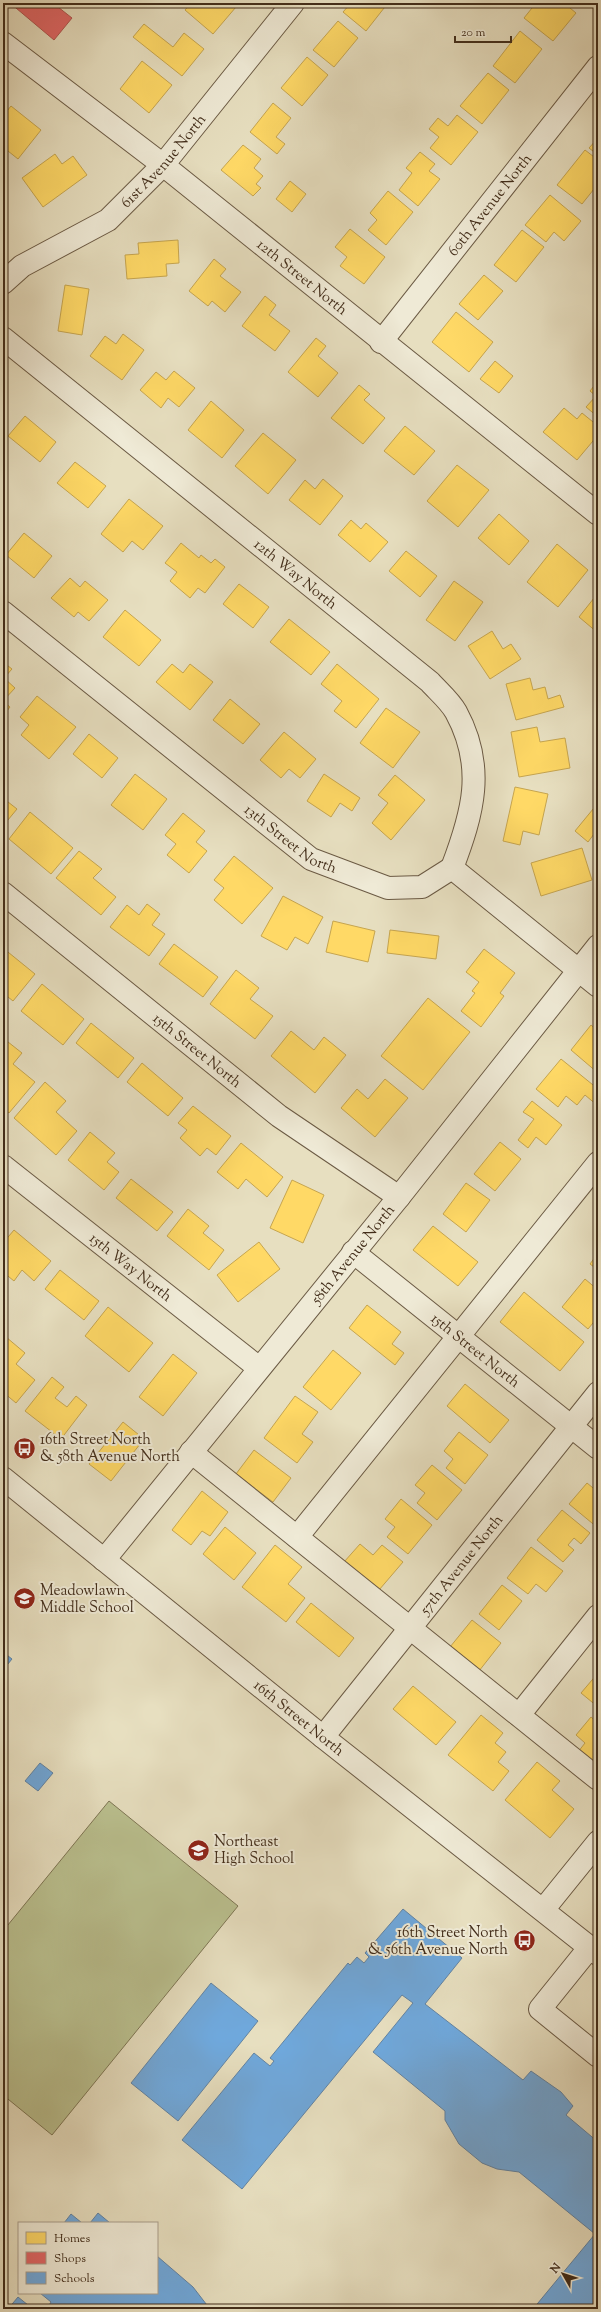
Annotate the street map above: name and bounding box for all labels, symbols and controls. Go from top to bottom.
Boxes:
scale bar [455,18,511,44]
text: 20 m [461,24,486,42]
street label: 61st Avenue North [117,110,212,214]
street label: 60th Avenue North [443,150,538,261]
street label: 12th Street North [252,235,351,321]
street label: 12th Way North [249,535,341,615]
street label: 13th Street North [239,800,340,880]
street label: 15th Street North [148,1009,246,1094]
street label: 58th Avenue North [306,1201,401,1310]
street label: 15th Way North [84,1229,176,1308]
street label: 15th Street North [426,1309,524,1394]
place label: 16th Street North & 58th Avenue North [40,1430,180,1468]
bus stop icon: 16th Street North & 58th Avenue North [12,1435,38,1461]
street label: 57th Avenue North [415,1511,509,1621]
place label: Meadowlawn Middle School [40,1581,134,1619]
school or university icon: Meadowlawn Middle School [11,1586,37,1612]
street label: 16th Street North [248,1676,348,1762]
place label: Northeast High School [214,1832,294,1870]
school or university icon: Northeast High School [186,1837,212,1863]
place label: 16th Street North & 56th Avenue North [368,1923,508,1961]
bus stop icon: 16th Street North & 56th Avenue North [511,1928,537,1954]
legend [18,2222,158,2294]
text: Homes [54,2230,90,2248]
text: Shops [54,2250,86,2268]
north arrow [543,2254,583,2294]
text: N [546,2260,565,2278]
text: Schools [54,2270,95,2288]

